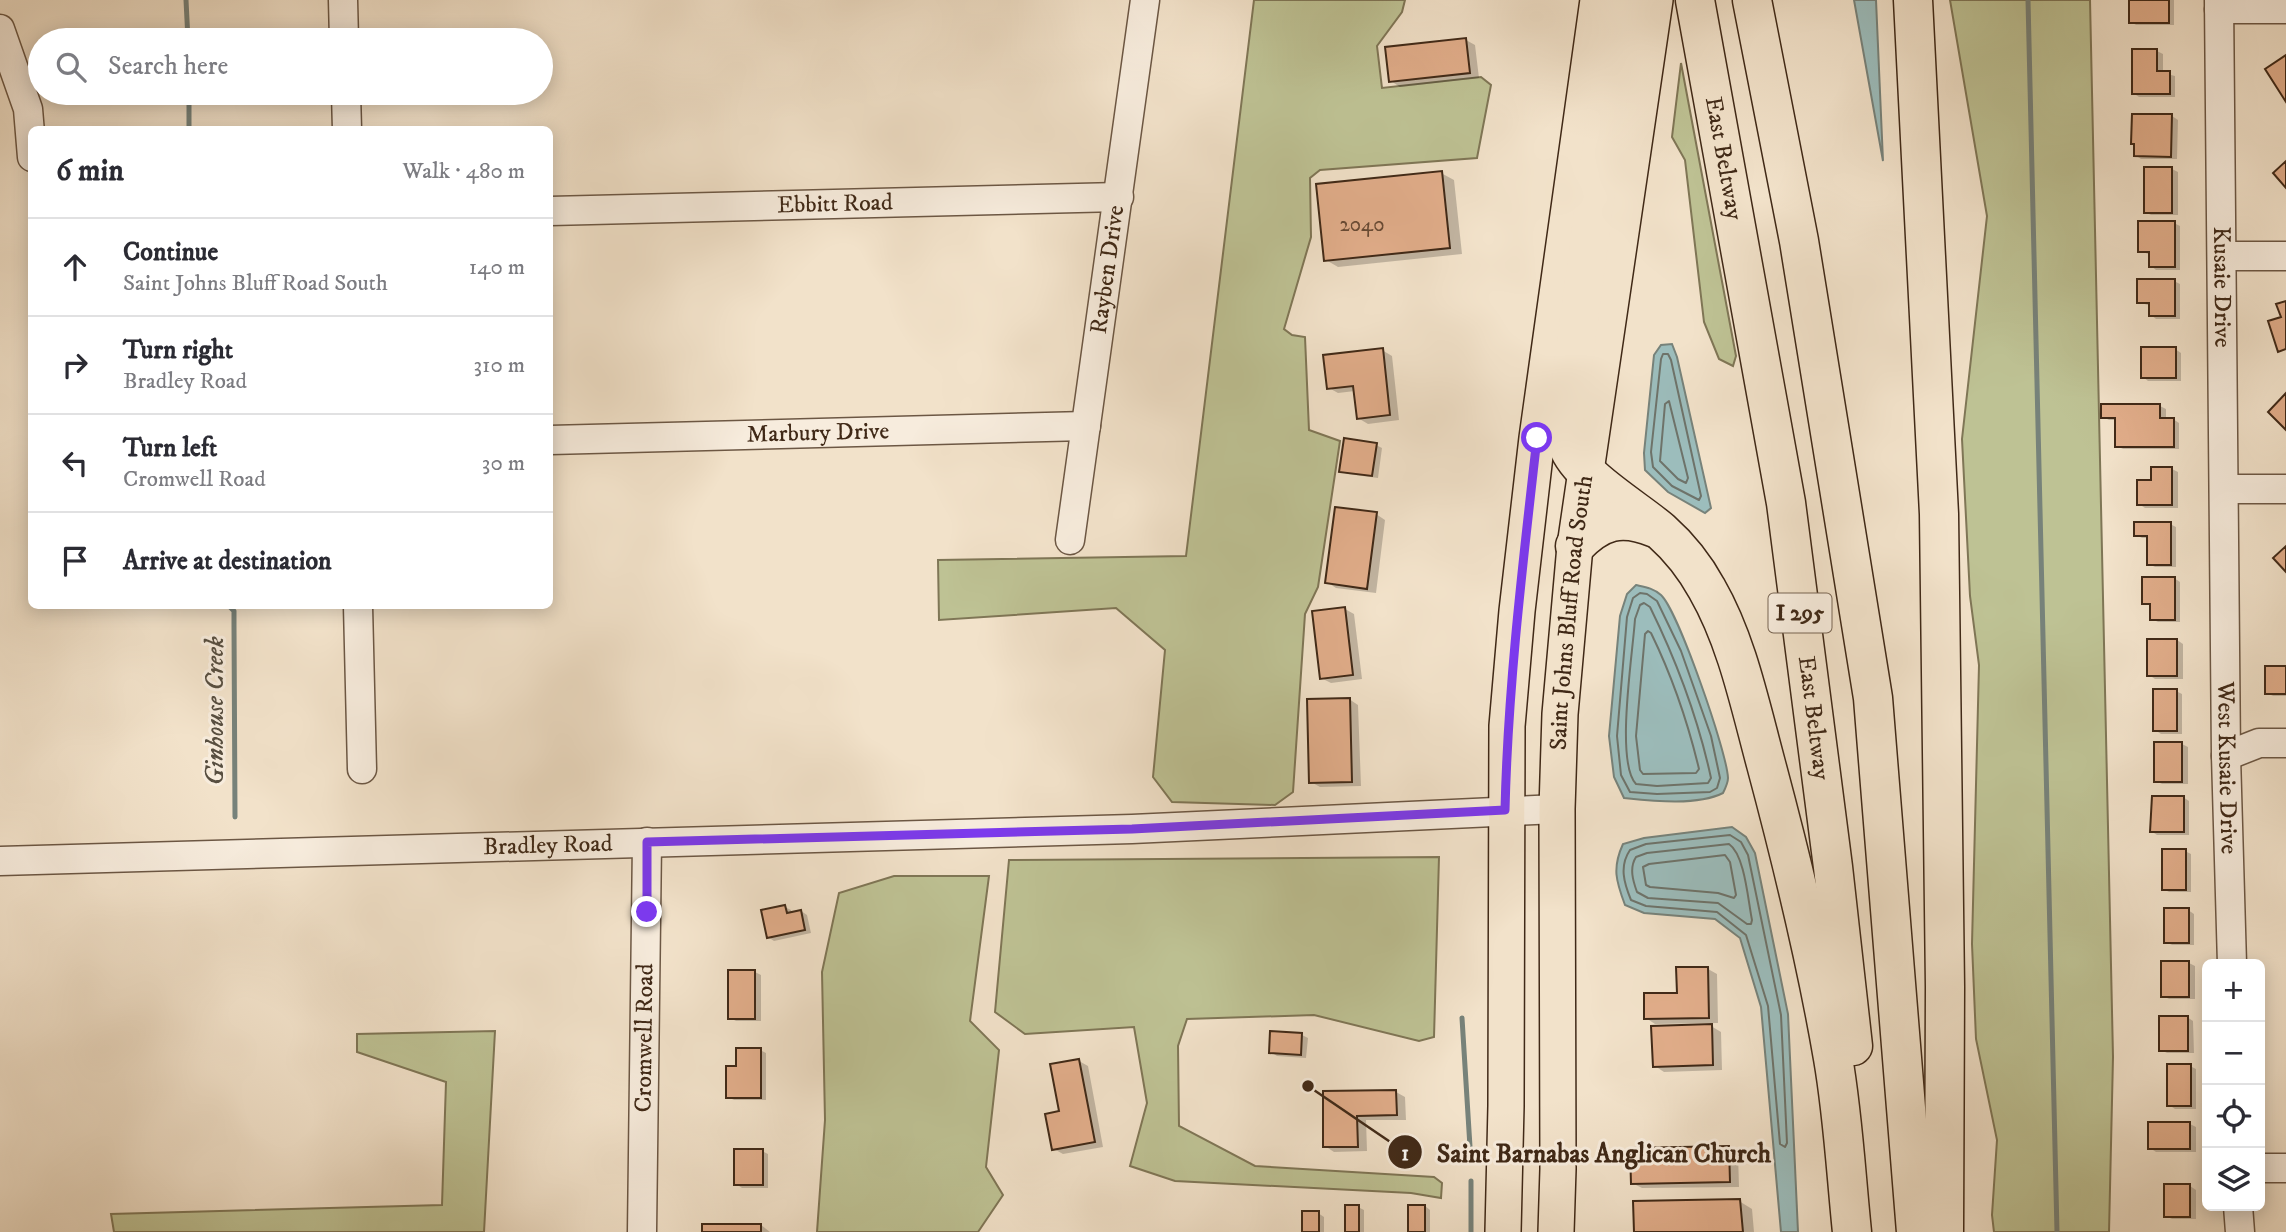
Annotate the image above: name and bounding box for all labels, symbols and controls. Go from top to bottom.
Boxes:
search box [28,28,553,105]
icon: search [52,48,90,86]
text: Search here [108,50,228,83]
street label: East Beltway [1698,94,1750,223]
text: 6 min [56,153,124,190]
text: Walk · 480 m [402,157,525,186]
street label: Ebbitt Road [777,188,893,220]
street label: Rayben Drive [1084,203,1131,336]
house number: 2040 [1340,212,1384,238]
street label: Kusaie Drive [2206,226,2237,348]
text: Continue [123,236,218,269]
icon: ahead [56,248,94,286]
text: 140 m [469,253,525,282]
text: Saint Johns Bluff Road South [123,269,388,298]
text: Turn right [123,334,233,367]
icon: right [56,346,94,384]
text: 310 m [473,351,525,380]
text: Bradley Road [123,367,247,396]
street label: Marbury Drive [746,416,890,450]
route start [1521,422,1552,453]
text: Turn left [123,432,217,465]
icon: left [56,444,94,482]
text: 30 m [482,449,525,478]
text: Cromwell Road [123,465,266,494]
street label: Saint Johns Bluff Road South [1544,473,1600,751]
icon: arrive [56,542,94,580]
text: Arrive at destination [123,545,332,578]
road number: I 295 [1769,594,1832,632]
water label: Ginhouse Creek [199,636,232,786]
street label: East Beltway [1791,654,1837,782]
street label: West Kusaie Drive [2210,680,2244,855]
street label: Bradley Road [483,829,613,862]
route end [631,896,662,927]
map controls [2202,959,2265,1211]
button: + [2202,959,2265,1022]
street label: Cromwell Road [629,963,660,1113]
button: − [2202,1022,2265,1085]
button: locate [2202,1085,2265,1148]
callout: Saint Barnabas Anglican Church [1388,1129,1785,1176]
text: Saint Barnabas Anglican Church [1437,1138,1772,1171]
text: 1 [1401,1141,1409,1167]
button: layers [2202,1148,2265,1211]

